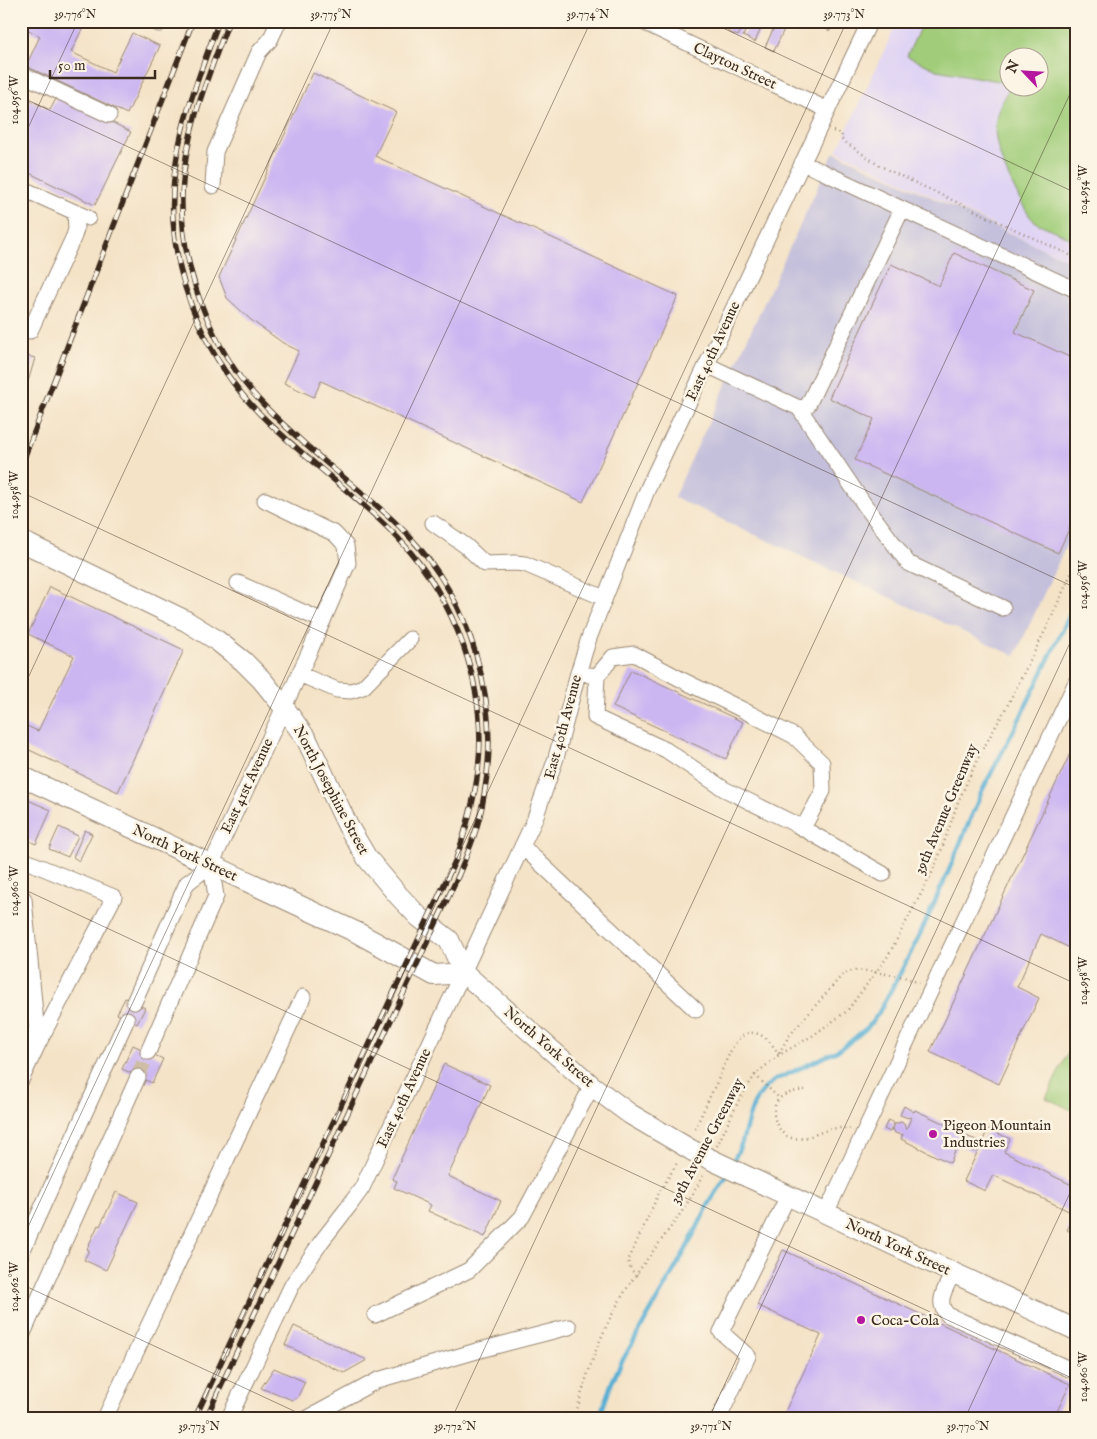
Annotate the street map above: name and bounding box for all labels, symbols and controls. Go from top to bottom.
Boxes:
text: 39.776°N [54,7,97,22]
text: 39.775°N [310,7,352,22]
text: 39.774°N [567,7,610,22]
text: 39.773°N [823,7,865,22]
street label: Clayton Street [690,38,780,94]
scale bar [50,48,155,80]
north arrow [1000,48,1050,98]
text: 50 m [58,56,86,75]
text: N [1002,58,1024,77]
text: 104.956°W [7,75,22,124]
text: 104.954°W [1076,165,1091,215]
street label: East 40th Avenue [682,298,744,404]
text: 104.958°W [7,470,22,519]
text: 104.956°W [1076,560,1091,609]
street label: East 40th Avenue [540,673,586,781]
street label: North Josephine Street [289,722,373,858]
street label: East 41st Avenue [217,735,277,837]
street label: 39th Avenue Greenway [910,740,982,877]
street label: North York Street [129,820,241,886]
text: 104.960°W [7,865,22,916]
text: 104.958°W [1076,956,1091,1005]
street label: North York Street [500,1002,598,1092]
street label: East 40th Avenue [373,1045,435,1151]
street label: 39th Avenue Greenway [666,1074,749,1207]
place label: Pigeon Mountain Industries [943,1116,1051,1152]
marker: Pigeon Mountain Industries [927,1128,939,1140]
street label: North York Street [842,1214,954,1280]
text: 104.962°W [7,1261,22,1312]
place label: Coca-Cola [871,1311,940,1330]
marker: Coca-Cola [855,1314,867,1326]
text: 104.960°W [1076,1351,1091,1402]
text: 39.773°N [178,1419,220,1434]
text: 39.772°N [434,1419,477,1434]
text: 39.771°N [690,1419,732,1434]
text: 39.770°N [947,1419,990,1434]

